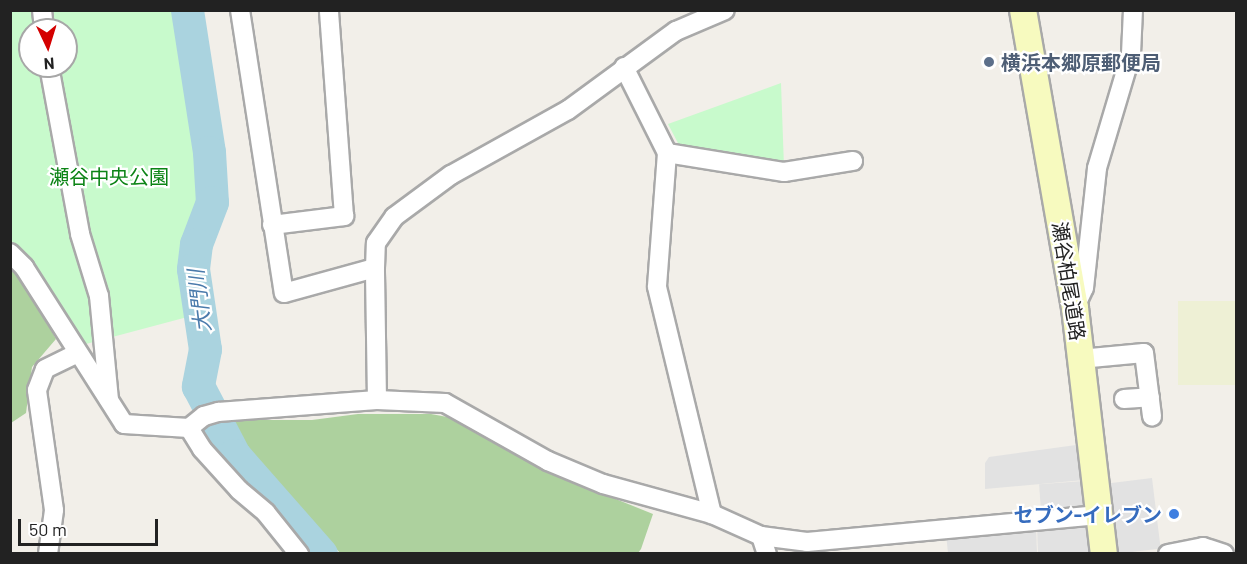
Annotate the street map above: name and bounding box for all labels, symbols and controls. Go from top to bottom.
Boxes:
north arrow [18,18,78,78]
place label: 横浜本郷原郵便局 [1001,50,1161,74]
text: N [43,55,55,74]
marker: 横浜本郷原郵便局 [982,55,996,69]
park label: 瀬谷中央公園 [49,164,169,188]
street label: 瀬谷柏尾道路 [1048,220,1090,342]
water label: 大門川 [183,268,215,334]
place label: セブン-イレブン [1014,502,1162,526]
scale bar [21,507,160,545]
marker: セブン-イレブン [1167,507,1181,521]
text: 50 m [29,518,67,540]

